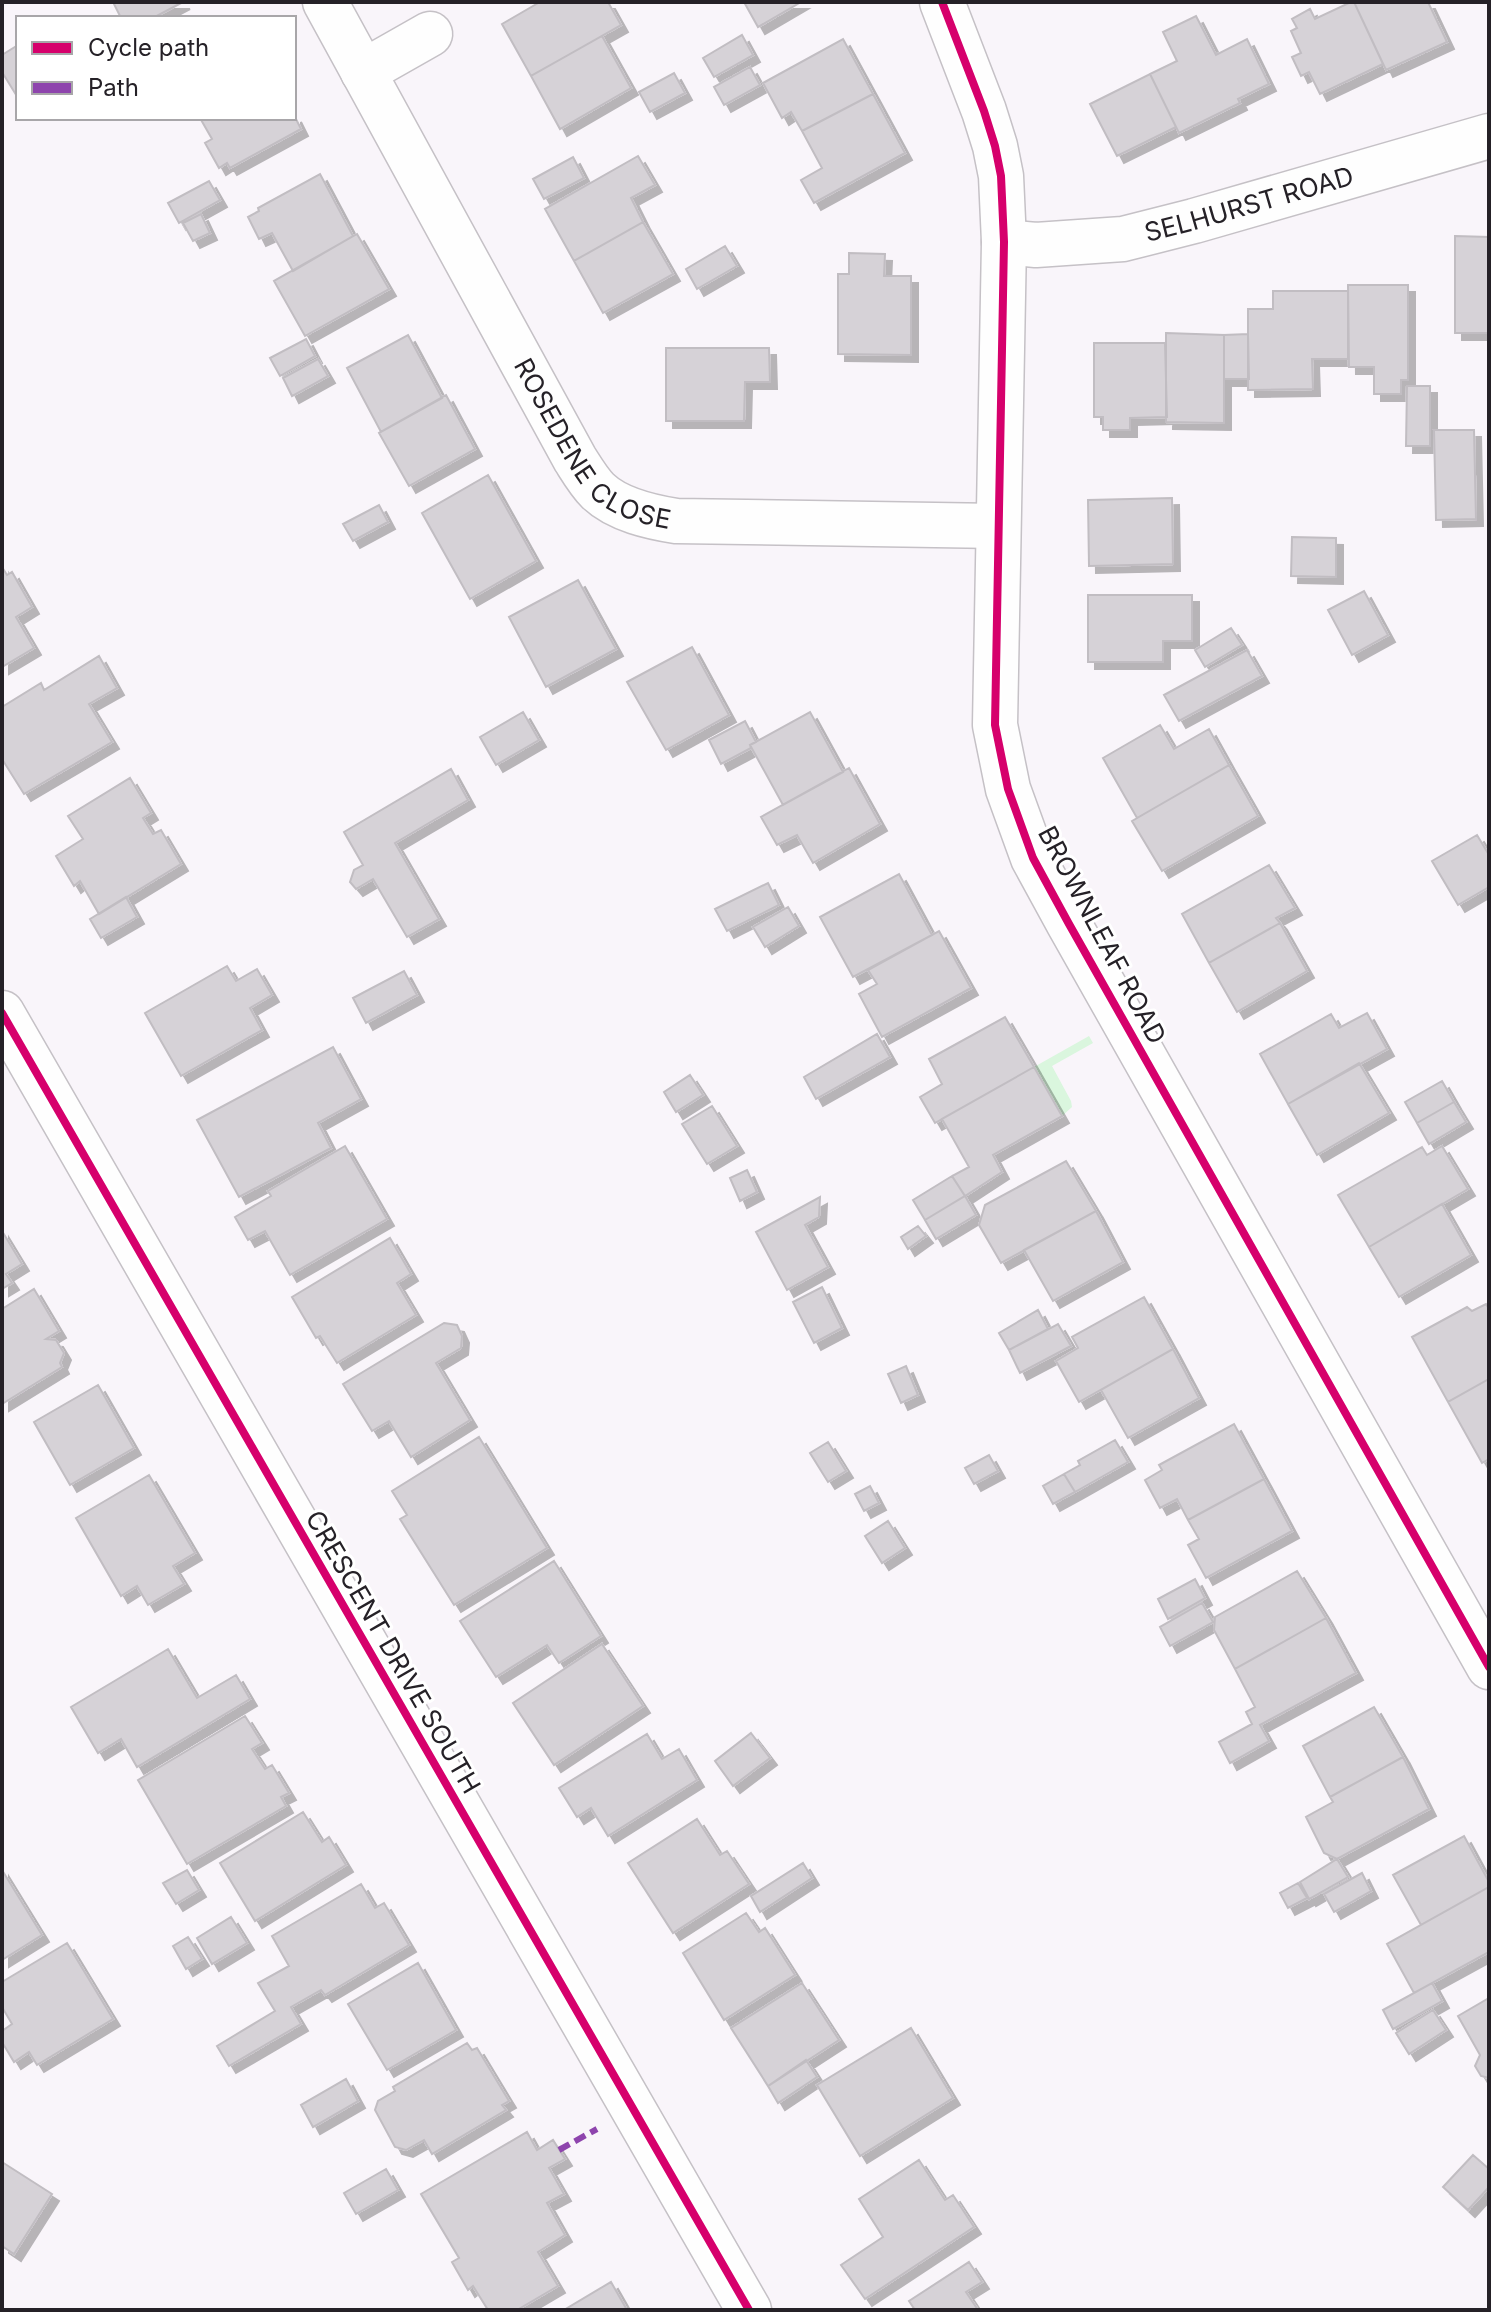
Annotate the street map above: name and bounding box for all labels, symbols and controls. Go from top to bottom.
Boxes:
legend [16,16,296,120]
text: Cycle path [88,33,209,62]
text: Path [88,73,139,102]
street label: SELHURST ROAD [1141,160,1357,248]
street label: ROSEDENE CLOSE [508,353,674,535]
street label: BROWNLEAF ROAD [1032,821,1173,1049]
street label: CRESCENT DRIVE SOUTH [300,1505,487,1799]

